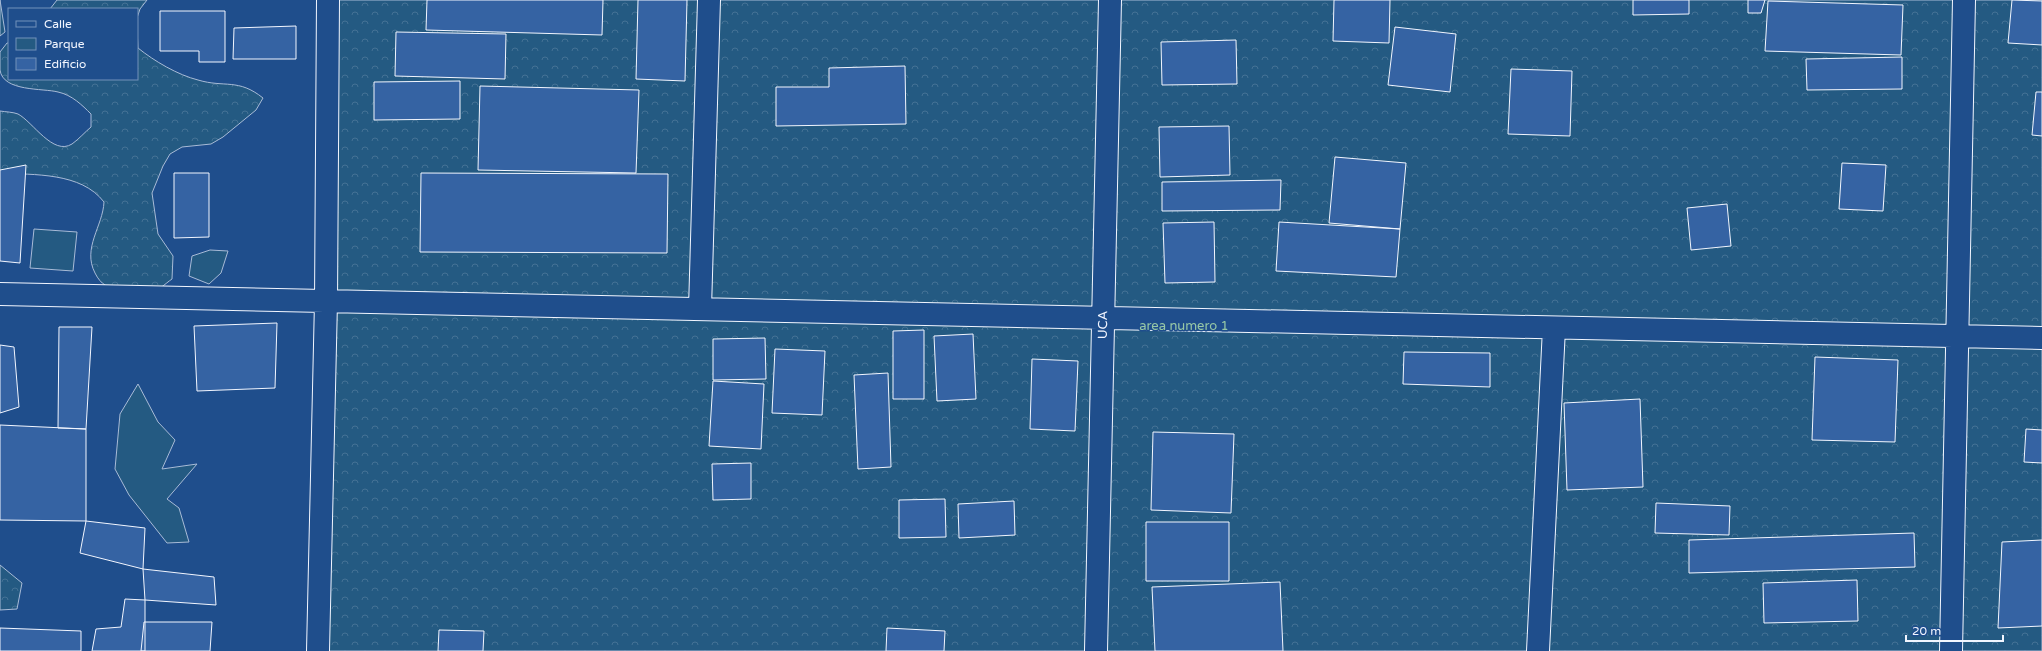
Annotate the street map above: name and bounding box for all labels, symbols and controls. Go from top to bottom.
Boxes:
legend [8,8,138,80]
text: Calle [44,17,72,31]
text: Parque [44,37,85,51]
text: Edificio [44,57,86,71]
street label: UCA [1095,310,1111,339]
park label: area numero 1 [1139,318,1229,334]
scale bar [1906,617,2003,643]
text: 20 m [1912,624,1941,638]

